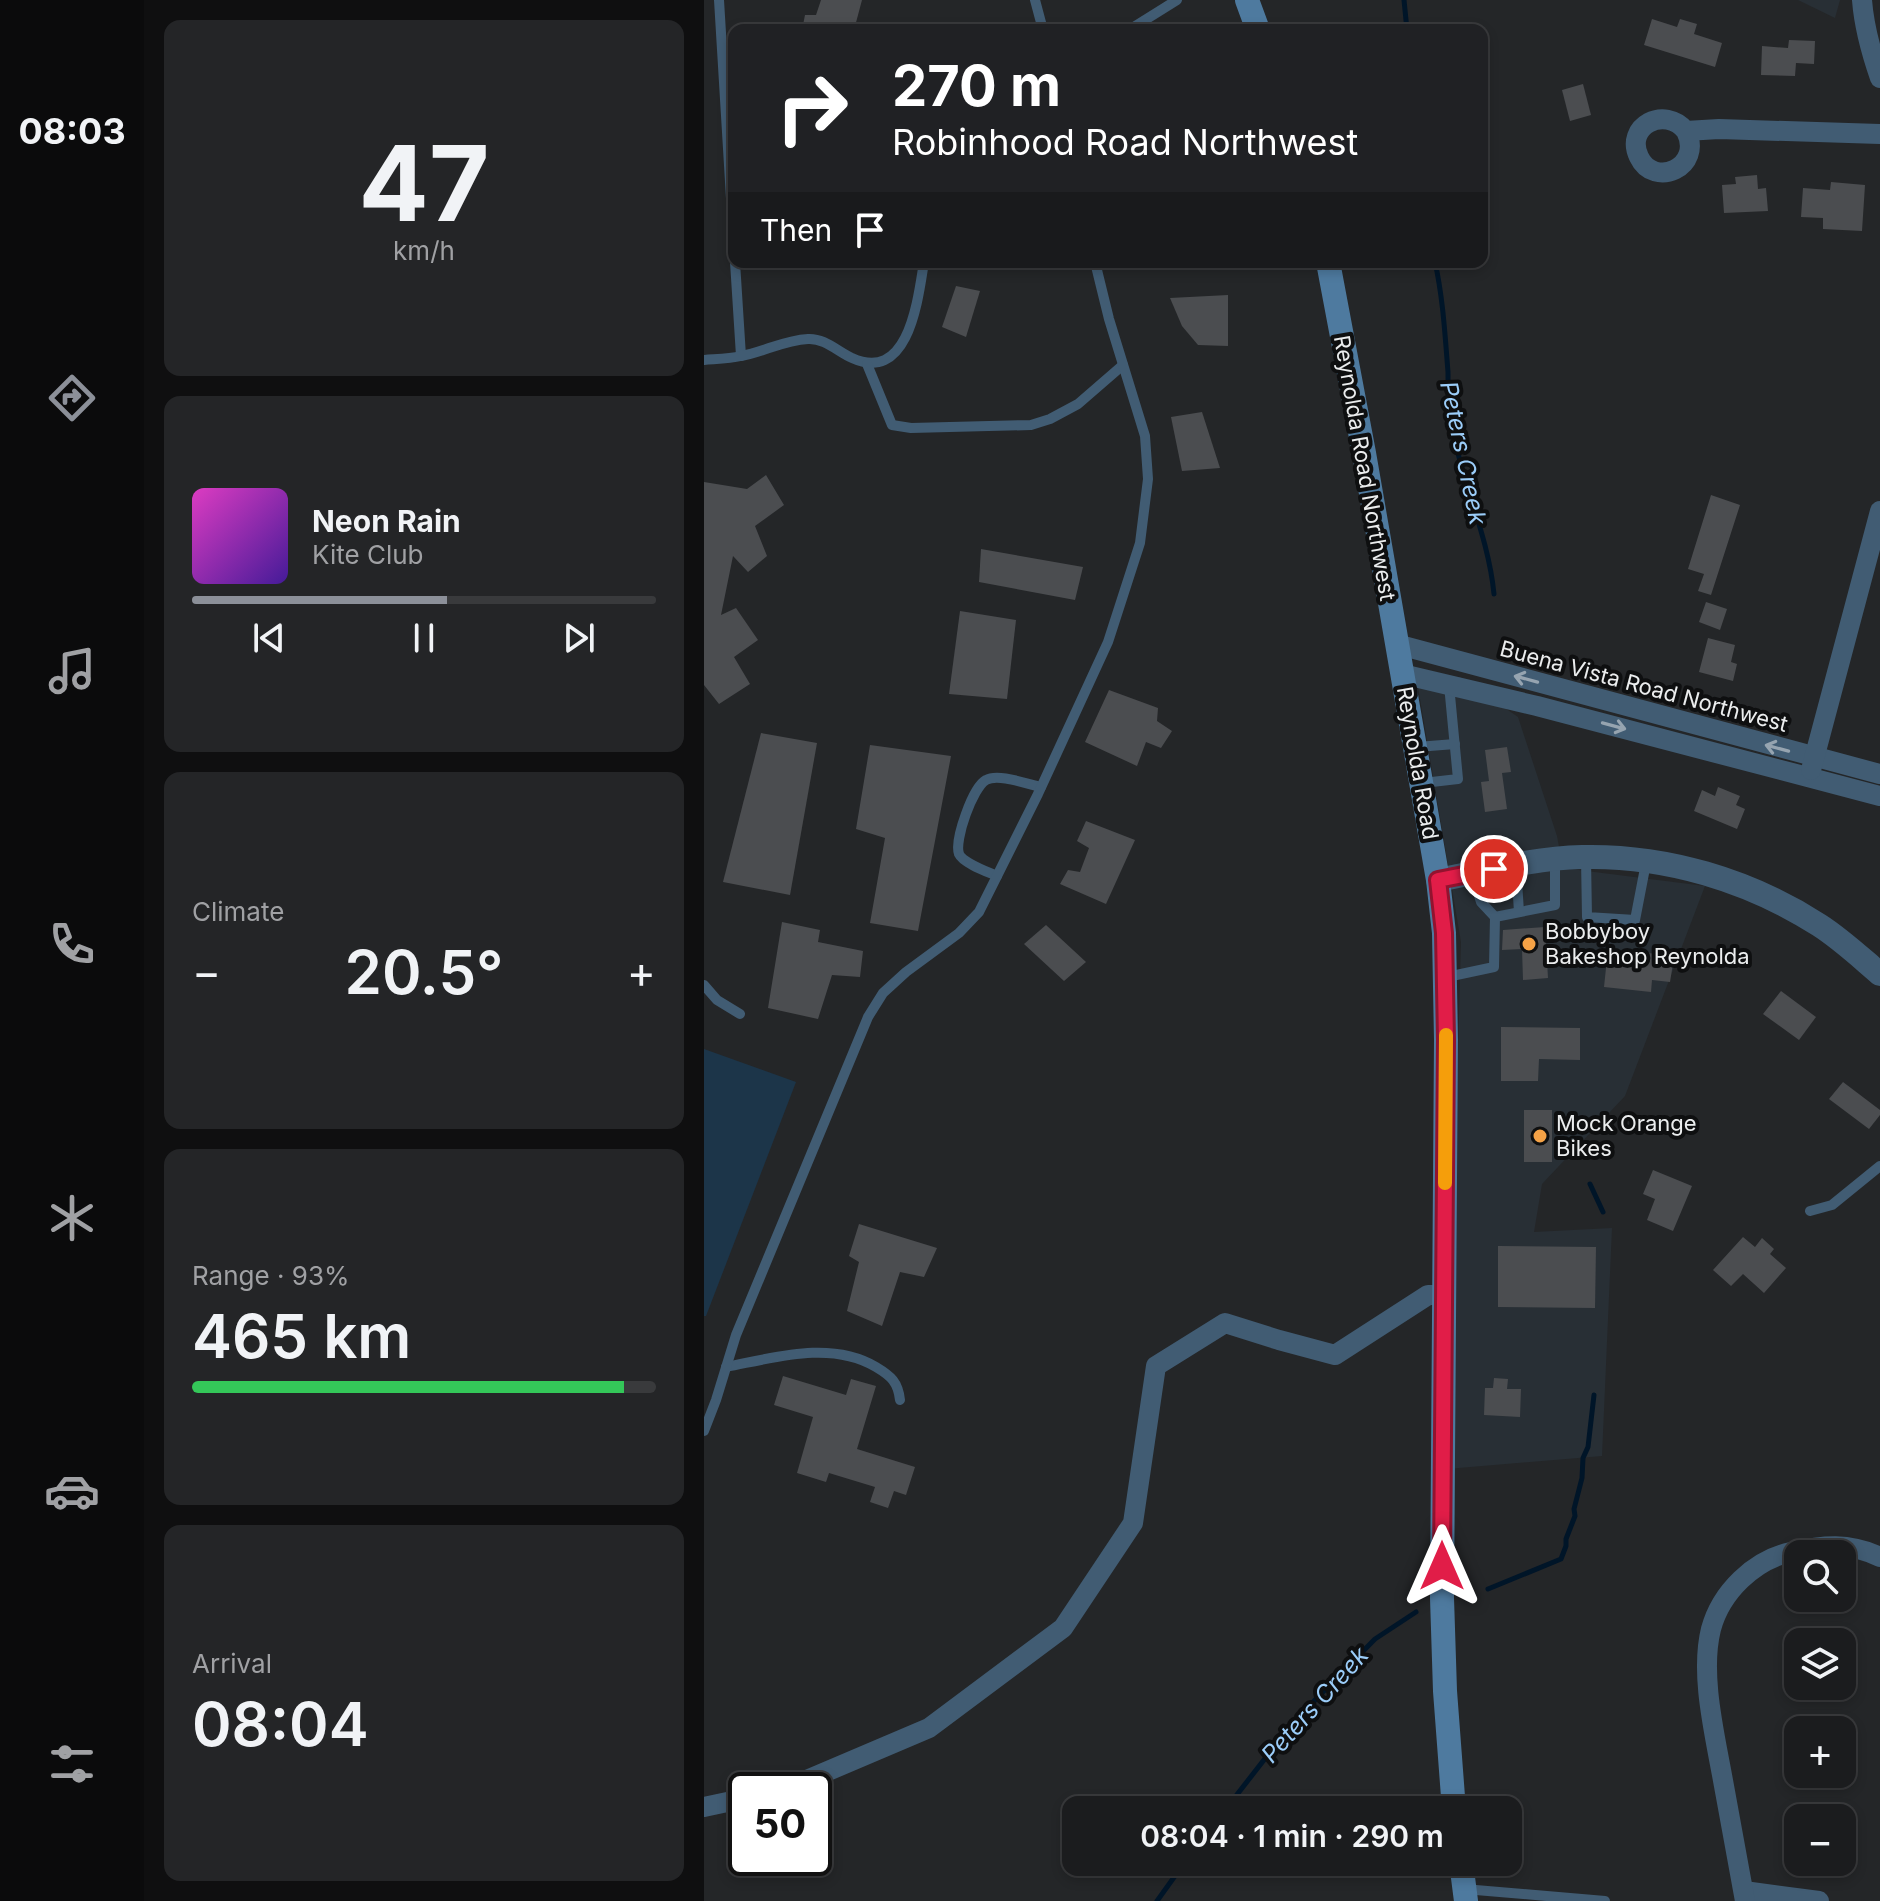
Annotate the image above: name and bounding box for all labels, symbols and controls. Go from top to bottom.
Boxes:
text: 270 m [892,52,1061,120]
icon: right [760,56,864,160]
text: 08:03 [18,109,126,153]
text: 47 [359,120,489,246]
text: Robinhood Road Northwest [892,120,1358,164]
icon: arrive [848,208,892,252]
text: Then [760,212,832,248]
text: km/h [393,235,455,266]
street label: Reynolda Road Northwest [1329,333,1401,603]
icon: directions [44,370,100,426]
water label: Peters Creek [1434,379,1493,528]
text: Neon Rain [312,503,461,539]
text: Kite Club [312,539,423,570]
icon: previous [247,616,291,660]
icon: pause [402,616,446,660]
icon: next [557,616,601,660]
street label: Buena Vista Road Northwest [1497,635,1791,737]
icon: music [44,643,100,699]
one-way arrow [1514,671,1540,686]
street label: Reynolda Road [1392,684,1444,842]
one-way arrow [1600,720,1626,735]
one-way arrow [1765,739,1791,754]
pin [1460,835,1528,903]
icon: arrive [1472,847,1516,891]
text: Climate [192,896,284,927]
icon: phone [44,916,100,972]
place label: Bobbyboy Bakeshop Reynolda [1545,918,1750,969]
marker: Bobbyboy Bakeshop Reynolda [1520,935,1538,953]
text: 20.5° [345,936,503,1008]
text: − [192,945,221,999]
text: + [627,945,656,999]
place label: Mock Orange Bikes [1556,1110,1697,1161]
marker: Mock Orange Bikes [1531,1127,1549,1145]
icon: climate [44,1190,100,1246]
text: Range · 93% [192,1260,350,1291]
text: 465 km [192,1300,411,1372]
icon: car [44,1463,100,1519]
position arrow [1400,1524,1484,1608]
map controls [1784,1540,1856,1876]
button: search [1784,1540,1856,1612]
button: layers [1784,1628,1856,1700]
water label: Peters Creek [1255,1640,1375,1769]
text: Arrival [192,1648,272,1679]
text: 08:04 [192,1688,369,1760]
button: + [1784,1716,1856,1788]
icon: filters [44,1736,100,1792]
speed limit sign: 50 [728,1772,832,1876]
button: − [1784,1804,1856,1876]
text: 08:04 · 1 min · 290 m [1140,1818,1444,1854]

